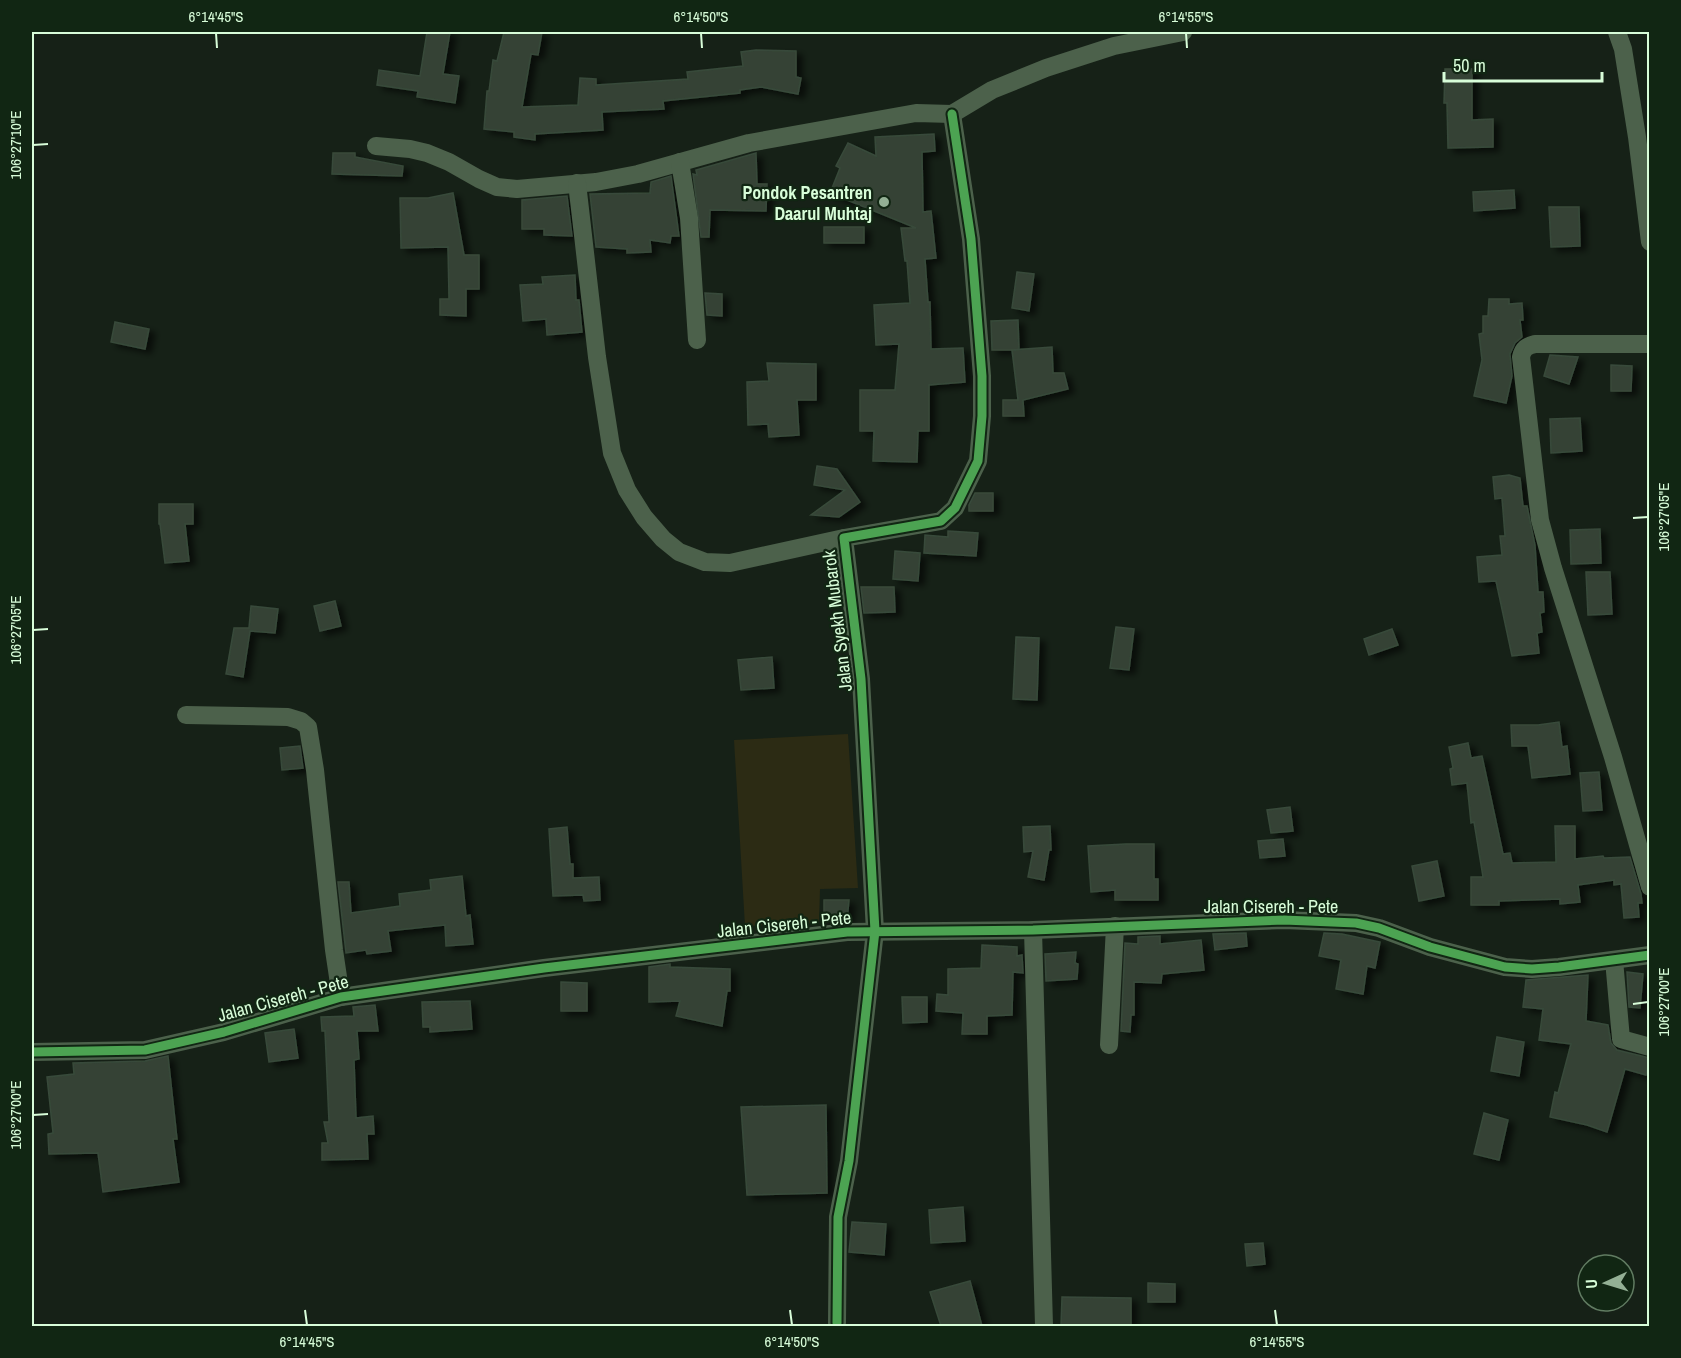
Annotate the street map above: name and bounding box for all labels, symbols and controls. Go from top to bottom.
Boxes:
text: 6°14'45"S [188,6,244,27]
text: 6°14'50"S [673,6,729,27]
text: 6°14'55"S [1158,6,1214,27]
scale bar [1444,45,1602,83]
text: 50 m [1453,53,1486,78]
text: 106°27'10"E [5,111,26,179]
place label: Pondok Pesantren Daarul Muhtaj [742,180,872,226]
marker: Pondok Pesantren Daarul Muhtaj [877,195,891,209]
text: 106°27'05"E [1653,483,1674,551]
street label: Jalan Syekh Mubarok [816,548,858,693]
text: 106°27'05"E [5,596,26,664]
street label: Jalan Cisereh - Pete [1204,894,1338,919]
street label: Jalan Cisereh - Pete [716,905,852,943]
text: 106°27'00"E [1653,968,1674,1036]
street label: Jalan Cisereh - Pete [215,969,351,1027]
text: 106°27'00"E [5,1081,26,1149]
north arrow [1576,1253,1636,1313]
text: U [1580,1279,1602,1290]
text: 6°14'45"S [279,1331,335,1352]
text: 6°14'50"S [764,1331,820,1352]
text: 6°14'55"S [1249,1331,1305,1352]

